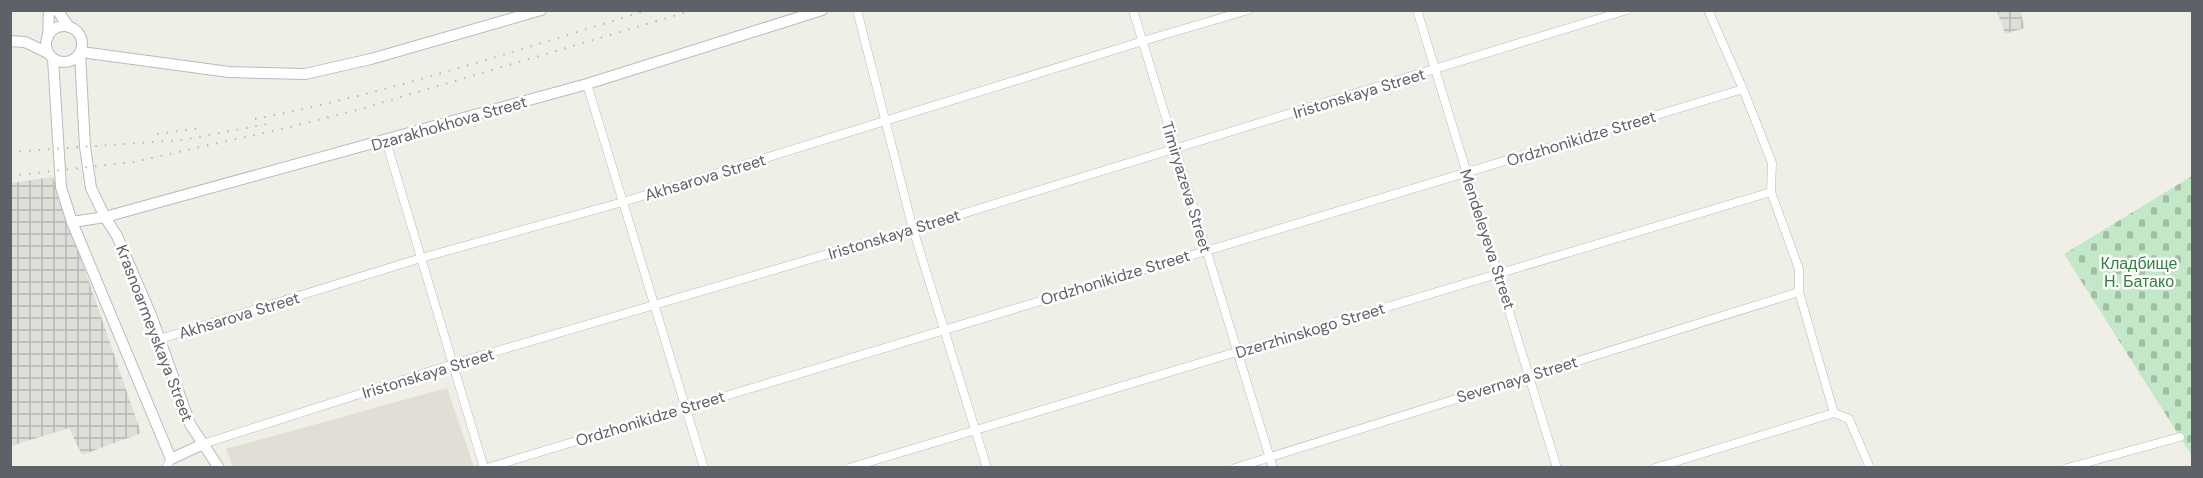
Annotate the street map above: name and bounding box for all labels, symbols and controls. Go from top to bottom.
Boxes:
street label: Iristonskaya Street [1291,63,1428,124]
street label: Dzarakhokhova Street [369,91,529,156]
street label: Ordzhonikidze Street [1504,106,1658,171]
street label: Timiryazeva Street [1157,119,1216,255]
street label: Akhsarova Street [642,149,768,206]
street label: Mendeleyeva Street [1455,166,1520,312]
street label: Iristonskaya Street [826,204,963,265]
street label: Krasnoarmeyskaya Street [111,242,198,425]
street label: Ordzhonikidze Street [1038,245,1192,310]
park label: Кладбище Н. Батако [2101,253,2178,292]
street label: Akhsarova Street [176,287,302,344]
street label: Dzerzhinskogo Street [1233,298,1387,363]
street label: Iristonskaya Street [360,343,497,404]
street label: Severnaya Street [1454,351,1580,408]
street label: Ordzhonikidze Street [573,386,727,451]

